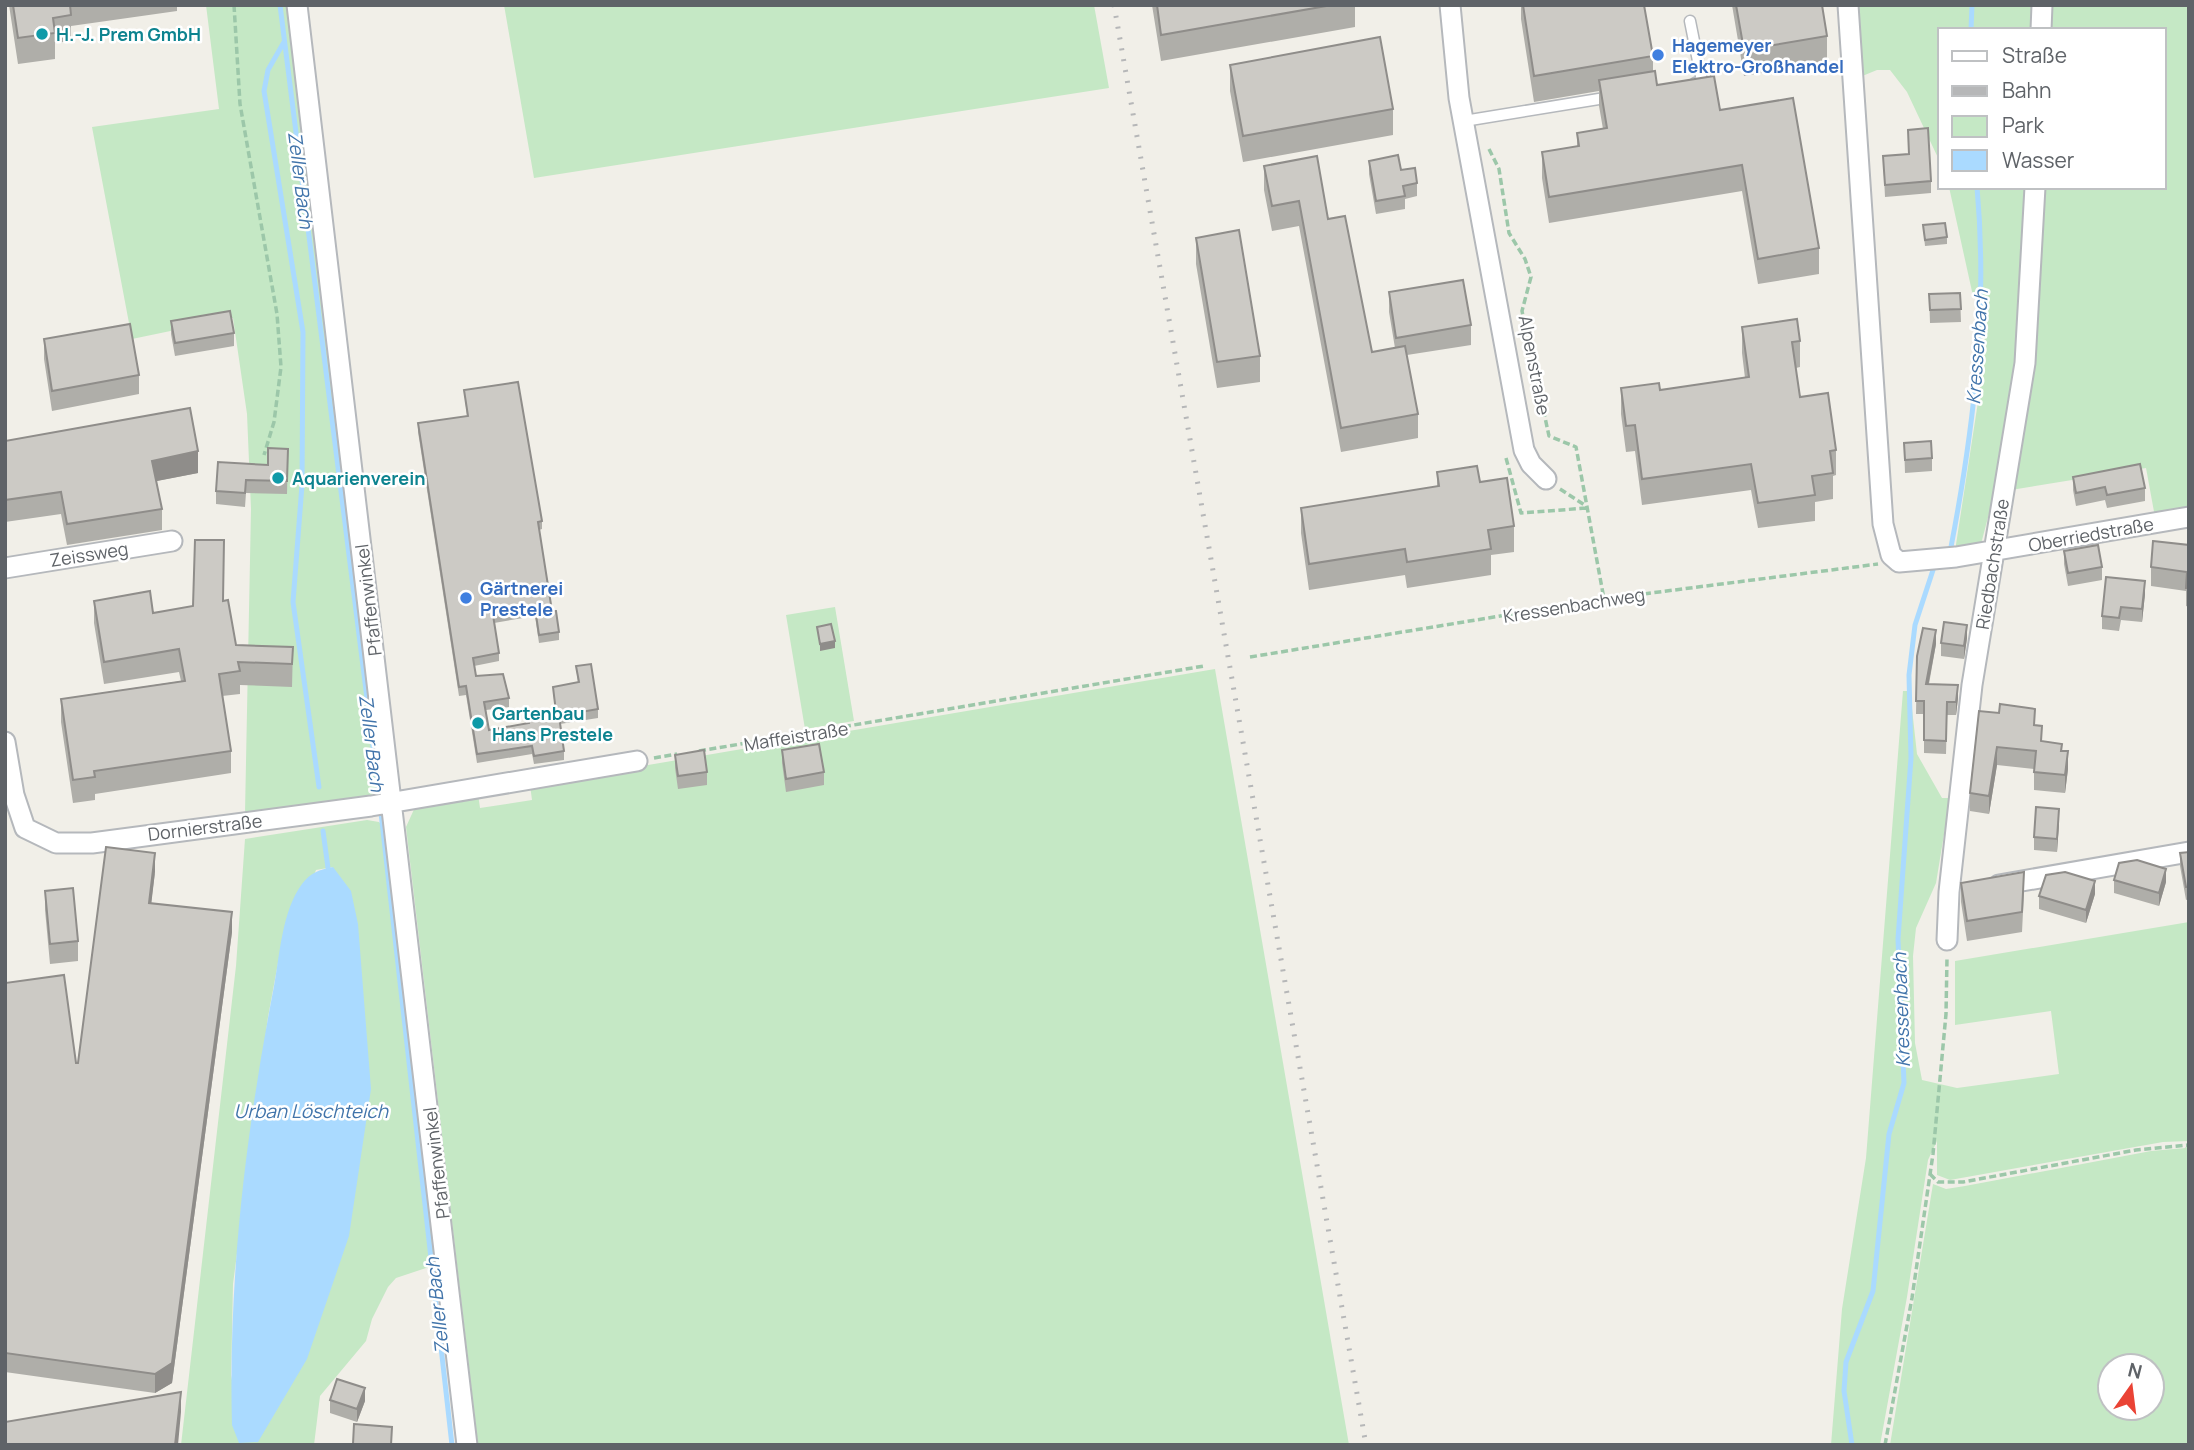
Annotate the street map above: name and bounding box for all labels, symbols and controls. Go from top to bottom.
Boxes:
place label: H.-J. Prem GmbH [56,22,201,46]
marker: H.-J. Prem GmbH [34,26,50,42]
legend [1938,28,2166,189]
place label: Hagemeyer Elektro-Großhandel [1672,33,1844,78]
text: Straße [2002,41,2067,69]
marker: Hagemeyer Elektro-Großhandel [1650,47,1666,63]
text: Bahn [2002,76,2052,104]
text: Park [2002,111,2044,139]
water label: Zeller Bach [282,130,320,231]
text: Wasser [2002,146,2075,174]
water label: Kressenbach [1960,288,1994,405]
street label: Alpenstraße [1514,313,1556,417]
place label: Aquarienverein [292,466,425,490]
marker: Aquarienverein [270,470,286,486]
street label: Riedbachstraße [1970,497,2014,631]
street label: Oberriedstraße [2027,511,2155,557]
street label: Zeissweg [48,536,130,572]
street label: Pfaffenwinkel [349,543,387,657]
place label: Gärtnerei Prestele [480,576,563,621]
street label: Kressenbachweg [1501,582,1647,628]
marker: Gärtnerei Prestele [458,590,474,606]
water label: Zeller Bach [353,693,391,794]
place label: Gartenbau Hans Prestele [492,701,613,746]
marker: Gartenbau Hans Prestele [470,715,486,731]
street label: Maffeistraße [742,716,850,756]
street label: Dornierstraße [147,808,263,846]
water label: Kressenbach [1886,952,1916,1068]
water label: Urban Löschteich [234,1098,389,1124]
street label: Pfaffenwinkel [417,1106,455,1220]
water label: Zeller Bach [419,1255,455,1356]
north arrow [2096,1352,2166,1422]
text: N [2125,1356,2145,1385]

